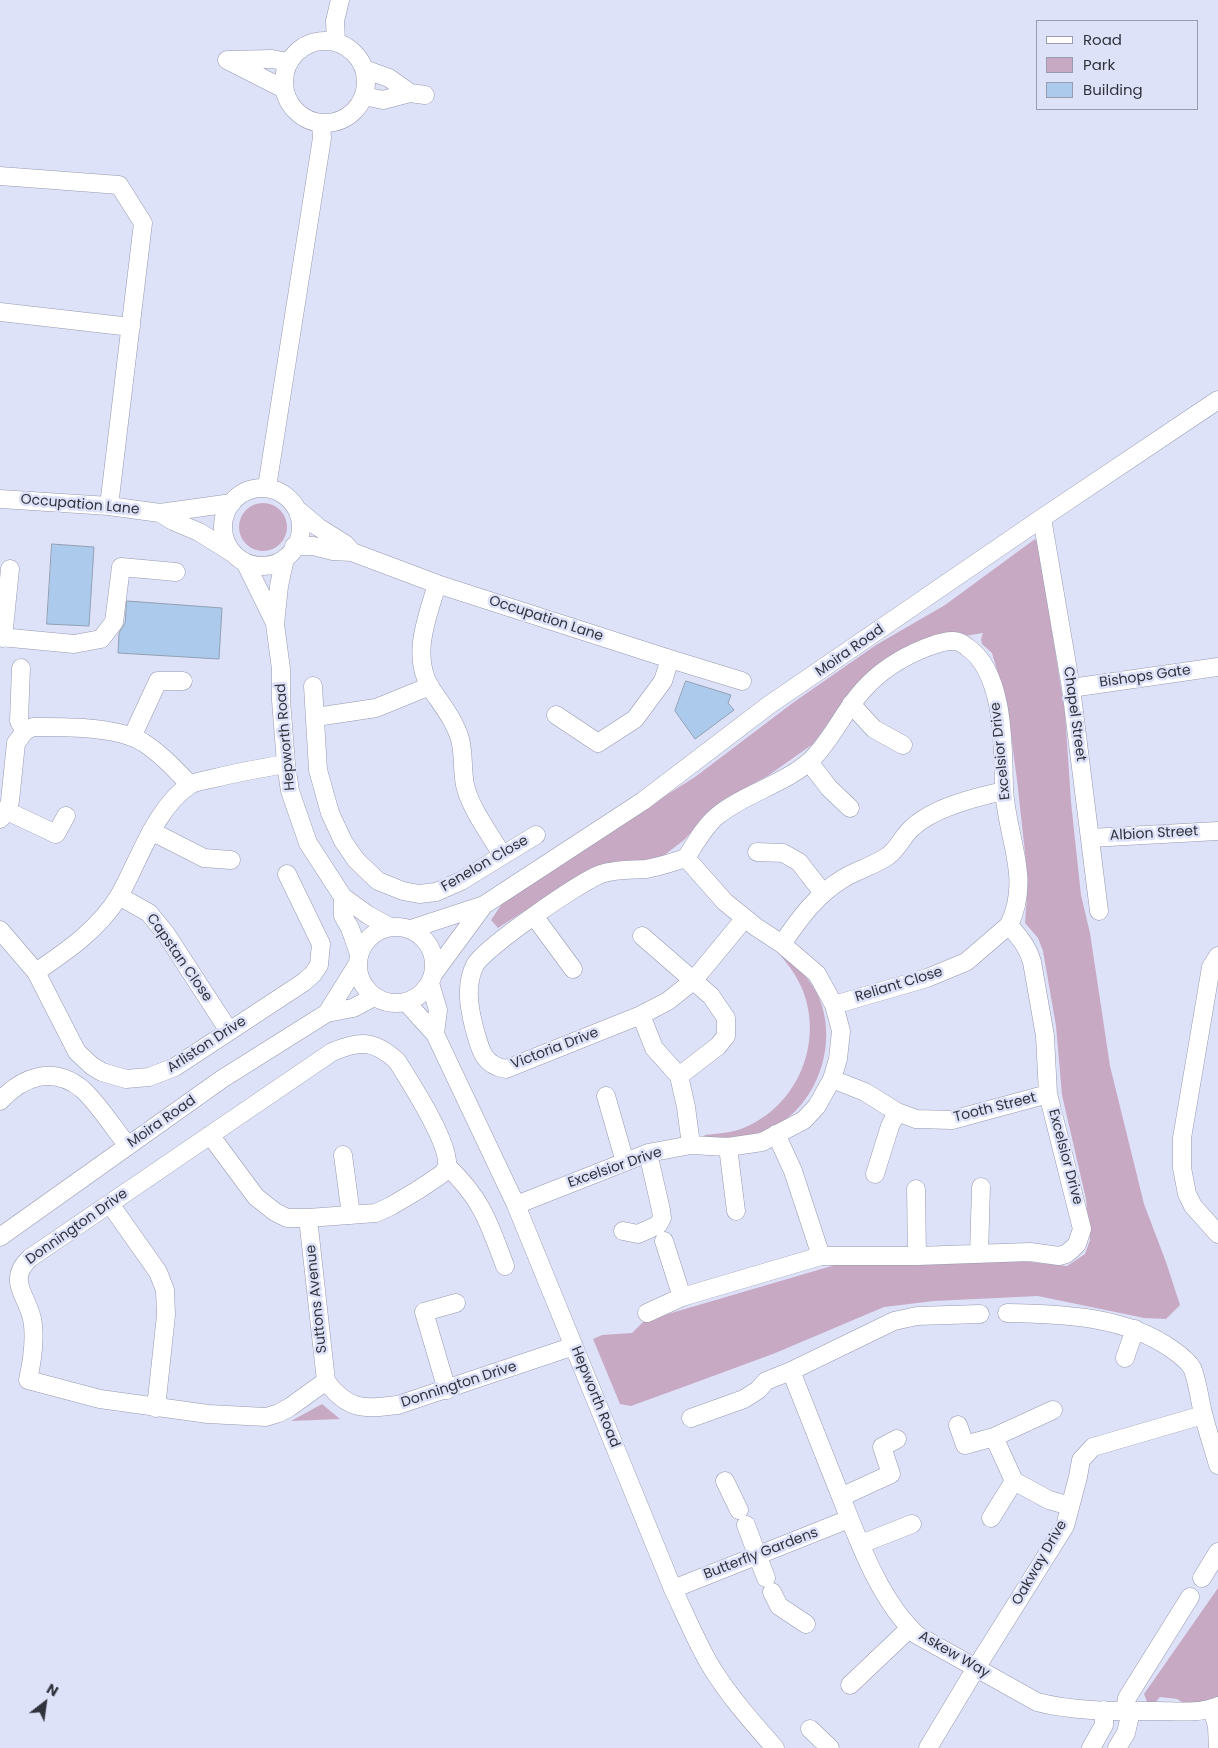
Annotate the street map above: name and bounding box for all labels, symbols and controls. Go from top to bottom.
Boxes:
legend [1036,20,1198,110]
text: Road [1083,29,1122,50]
text: Park [1083,54,1115,75]
text: Building [1083,79,1143,100]
street label: Occupation Lane [20,491,140,519]
street label: Occupation Lane [487,593,605,645]
street label: Moira Road [813,621,887,681]
street label: Bishops Gate [1098,662,1192,692]
street label: Chapel Street [1059,666,1089,762]
street label: Hepworth Road [273,683,299,791]
street label: Excelsior Drive [988,701,1014,801]
street label: Albion Street [1109,823,1199,845]
street label: Fenelon Close [439,832,531,896]
street label: Capstan Close [142,911,216,1005]
street label: Reliant Close [853,964,945,1006]
street label: Arliston Drive [164,1013,250,1077]
street label: Victoria Drive [509,1025,601,1073]
street label: Tooth Street [952,1090,1038,1126]
street label: Moira Road [125,1092,199,1152]
street label: Excelsior Drive [1044,1107,1086,1207]
street label: Excelsior Drive [566,1144,664,1192]
street label: Donnington Drive [23,1186,131,1268]
street label: Suttons Avenue [303,1244,331,1354]
street label: Hepworth Road [567,1344,623,1450]
street label: Donnington Drive [399,1358,519,1412]
street label: Oakway Drive [1009,1518,1071,1608]
street label: Butterfly Gardens [701,1524,821,1584]
street label: Askew Way [916,1628,992,1682]
north arrow [20,1678,70,1728]
text: N [43,1679,62,1701]

